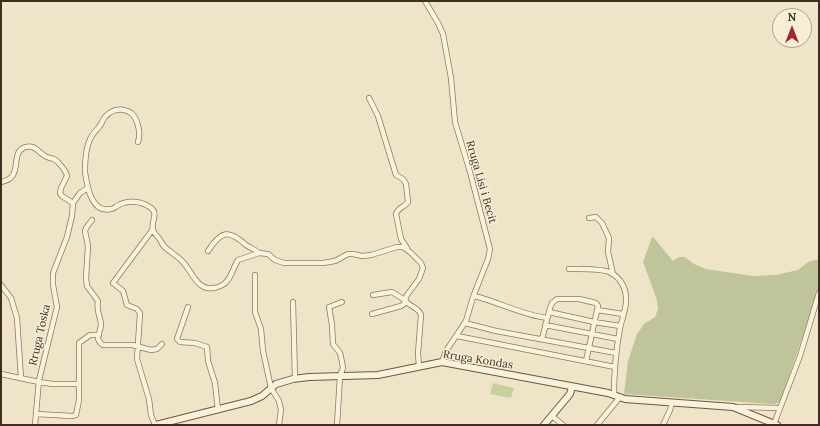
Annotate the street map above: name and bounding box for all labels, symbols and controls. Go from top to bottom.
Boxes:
north arrow [772,8,812,48]
text: N [788,10,796,24]
street label: Rruga Lisi i Becit [463,139,499,225]
street label: Rruga Toska [27,303,53,367]
street label: Rruga Kondas [442,348,514,372]

